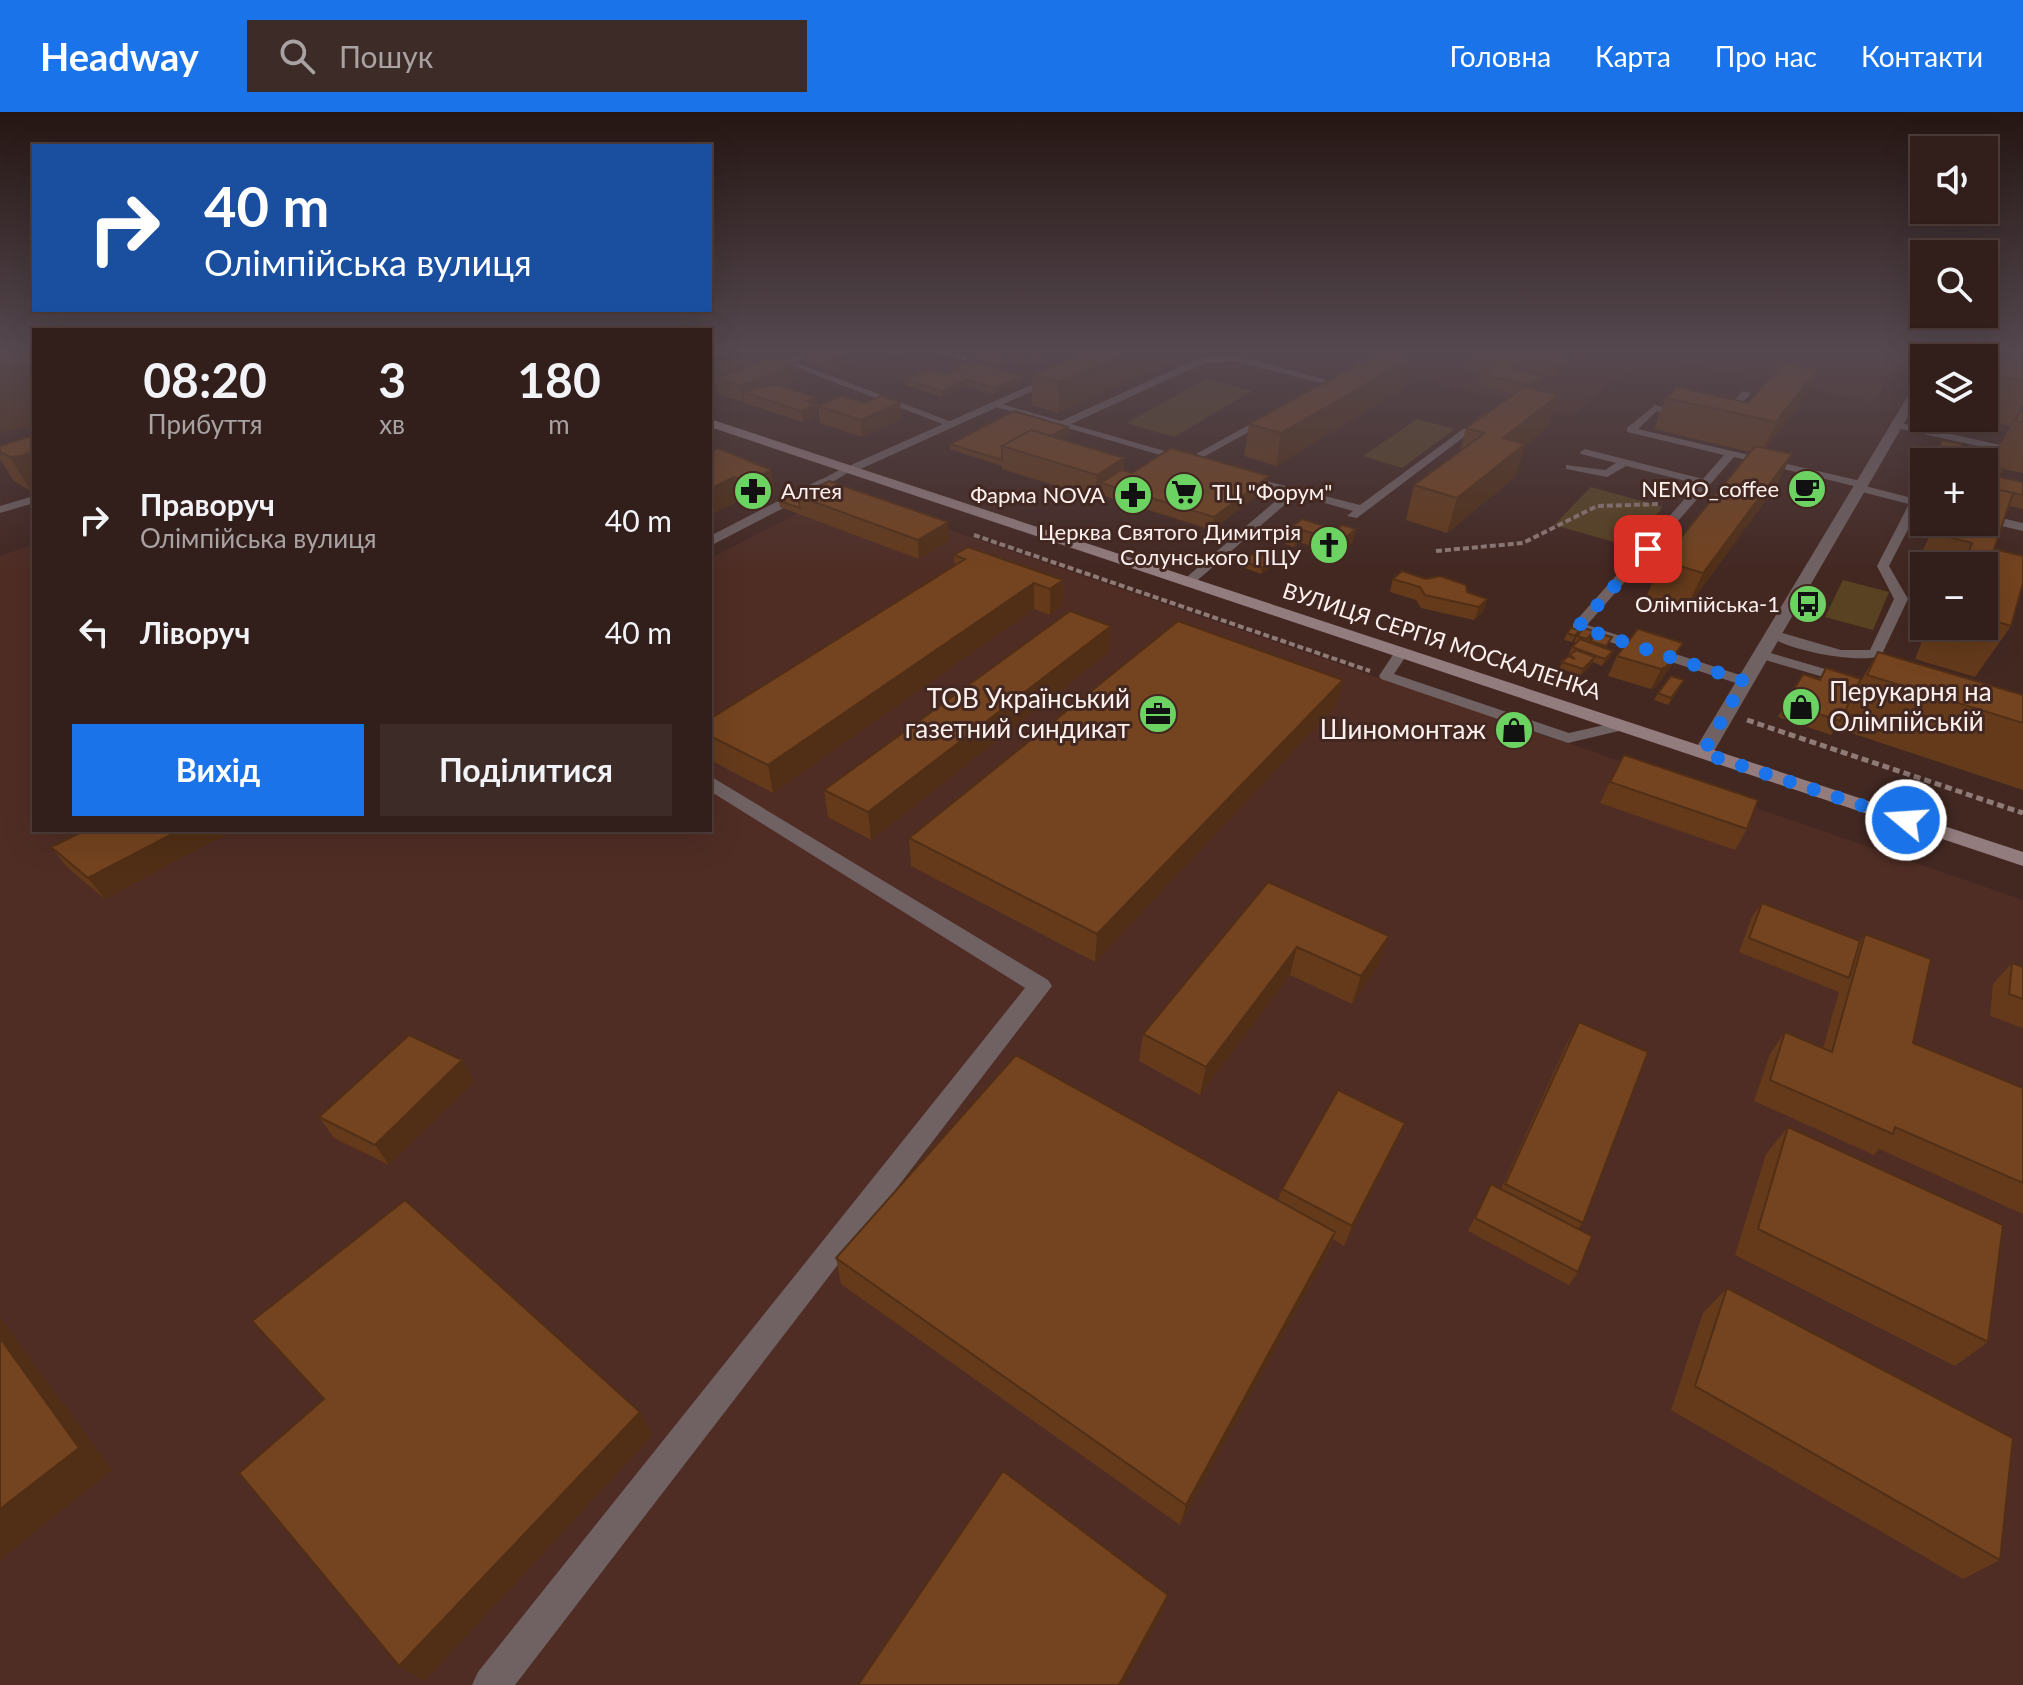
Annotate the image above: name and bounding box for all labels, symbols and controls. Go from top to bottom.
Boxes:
search box [247,20,807,92]
text: Headway [40,33,199,79]
icon: search [275,34,319,78]
text: Пошук [339,38,433,74]
text: Головна [1450,39,1551,73]
text: Карта [1595,39,1671,73]
text: Про нас [1715,39,1817,73]
text: Контакти [1861,39,1983,73]
map controls [1910,136,1998,640]
button: sound [1910,136,1998,224]
text: 40 m [204,172,329,239]
icon: right [72,176,176,280]
text: Олімпійська вулиця [204,240,532,284]
button: search [1910,240,1998,328]
button: layers [1910,344,1998,432]
text: 08:20 [143,351,267,408]
text: 3 [378,351,406,408]
text: 180 [517,351,601,408]
text: Прибуття [148,408,263,440]
text: хв [379,408,405,440]
text: m [548,408,570,440]
button: + [1910,448,1998,536]
cafe icon: NEMO_coffee [1786,468,1828,510]
pharmacy icon: Алтея [732,470,774,512]
supermarket icon: ТЦ "Форум" [1163,471,1205,513]
pharmacy icon: Фарма NOVA [1112,474,1154,516]
place label: NEMO_coffee [1641,475,1779,502]
place label: Алтея [781,477,842,504]
place label: ТЦ "Форум" [1212,478,1333,505]
place label: Фарма NOVA [970,481,1105,508]
text: Праворуч [140,486,275,522]
icon: right [72,498,116,542]
text: 40 m [605,502,672,538]
pin [1614,515,1682,583]
place label: Церква Святого Димитрія Солунського ПЦУ [1038,518,1301,570]
text: Олімпійська вулиця [140,522,377,554]
church icon: Церква Святого Димитрія Солунського ПЦУ [1308,524,1350,566]
icon: arrive [1626,527,1670,571]
button: − [1910,552,1998,640]
street label: ВУЛИЦЯ СЕРГІЯ МОСКАЛЕНКА [1280,576,1605,705]
bus stop icon: Олімпійська-1 [1787,583,1829,625]
place label: Олімпійська-1 [1635,590,1780,617]
icon: left [72,610,116,654]
text: Ліворуч [140,614,250,650]
text: 40 m [605,614,672,650]
place label: Перукарня на Олімпійській [1829,675,1992,737]
place label: ТОВ Український газетний синдикат [905,682,1130,744]
shop icon: Перукарня на Олімпійській [1780,686,1822,728]
office icon: ТОВ Український газетний синдикат [1137,693,1179,735]
shop icon: Шиномонтаж [1493,709,1535,751]
place label: Шиномонтаж [1320,713,1486,745]
button: Вихід [72,724,364,816]
button: Поділитися [380,724,672,816]
position arrow [1864,778,1948,862]

